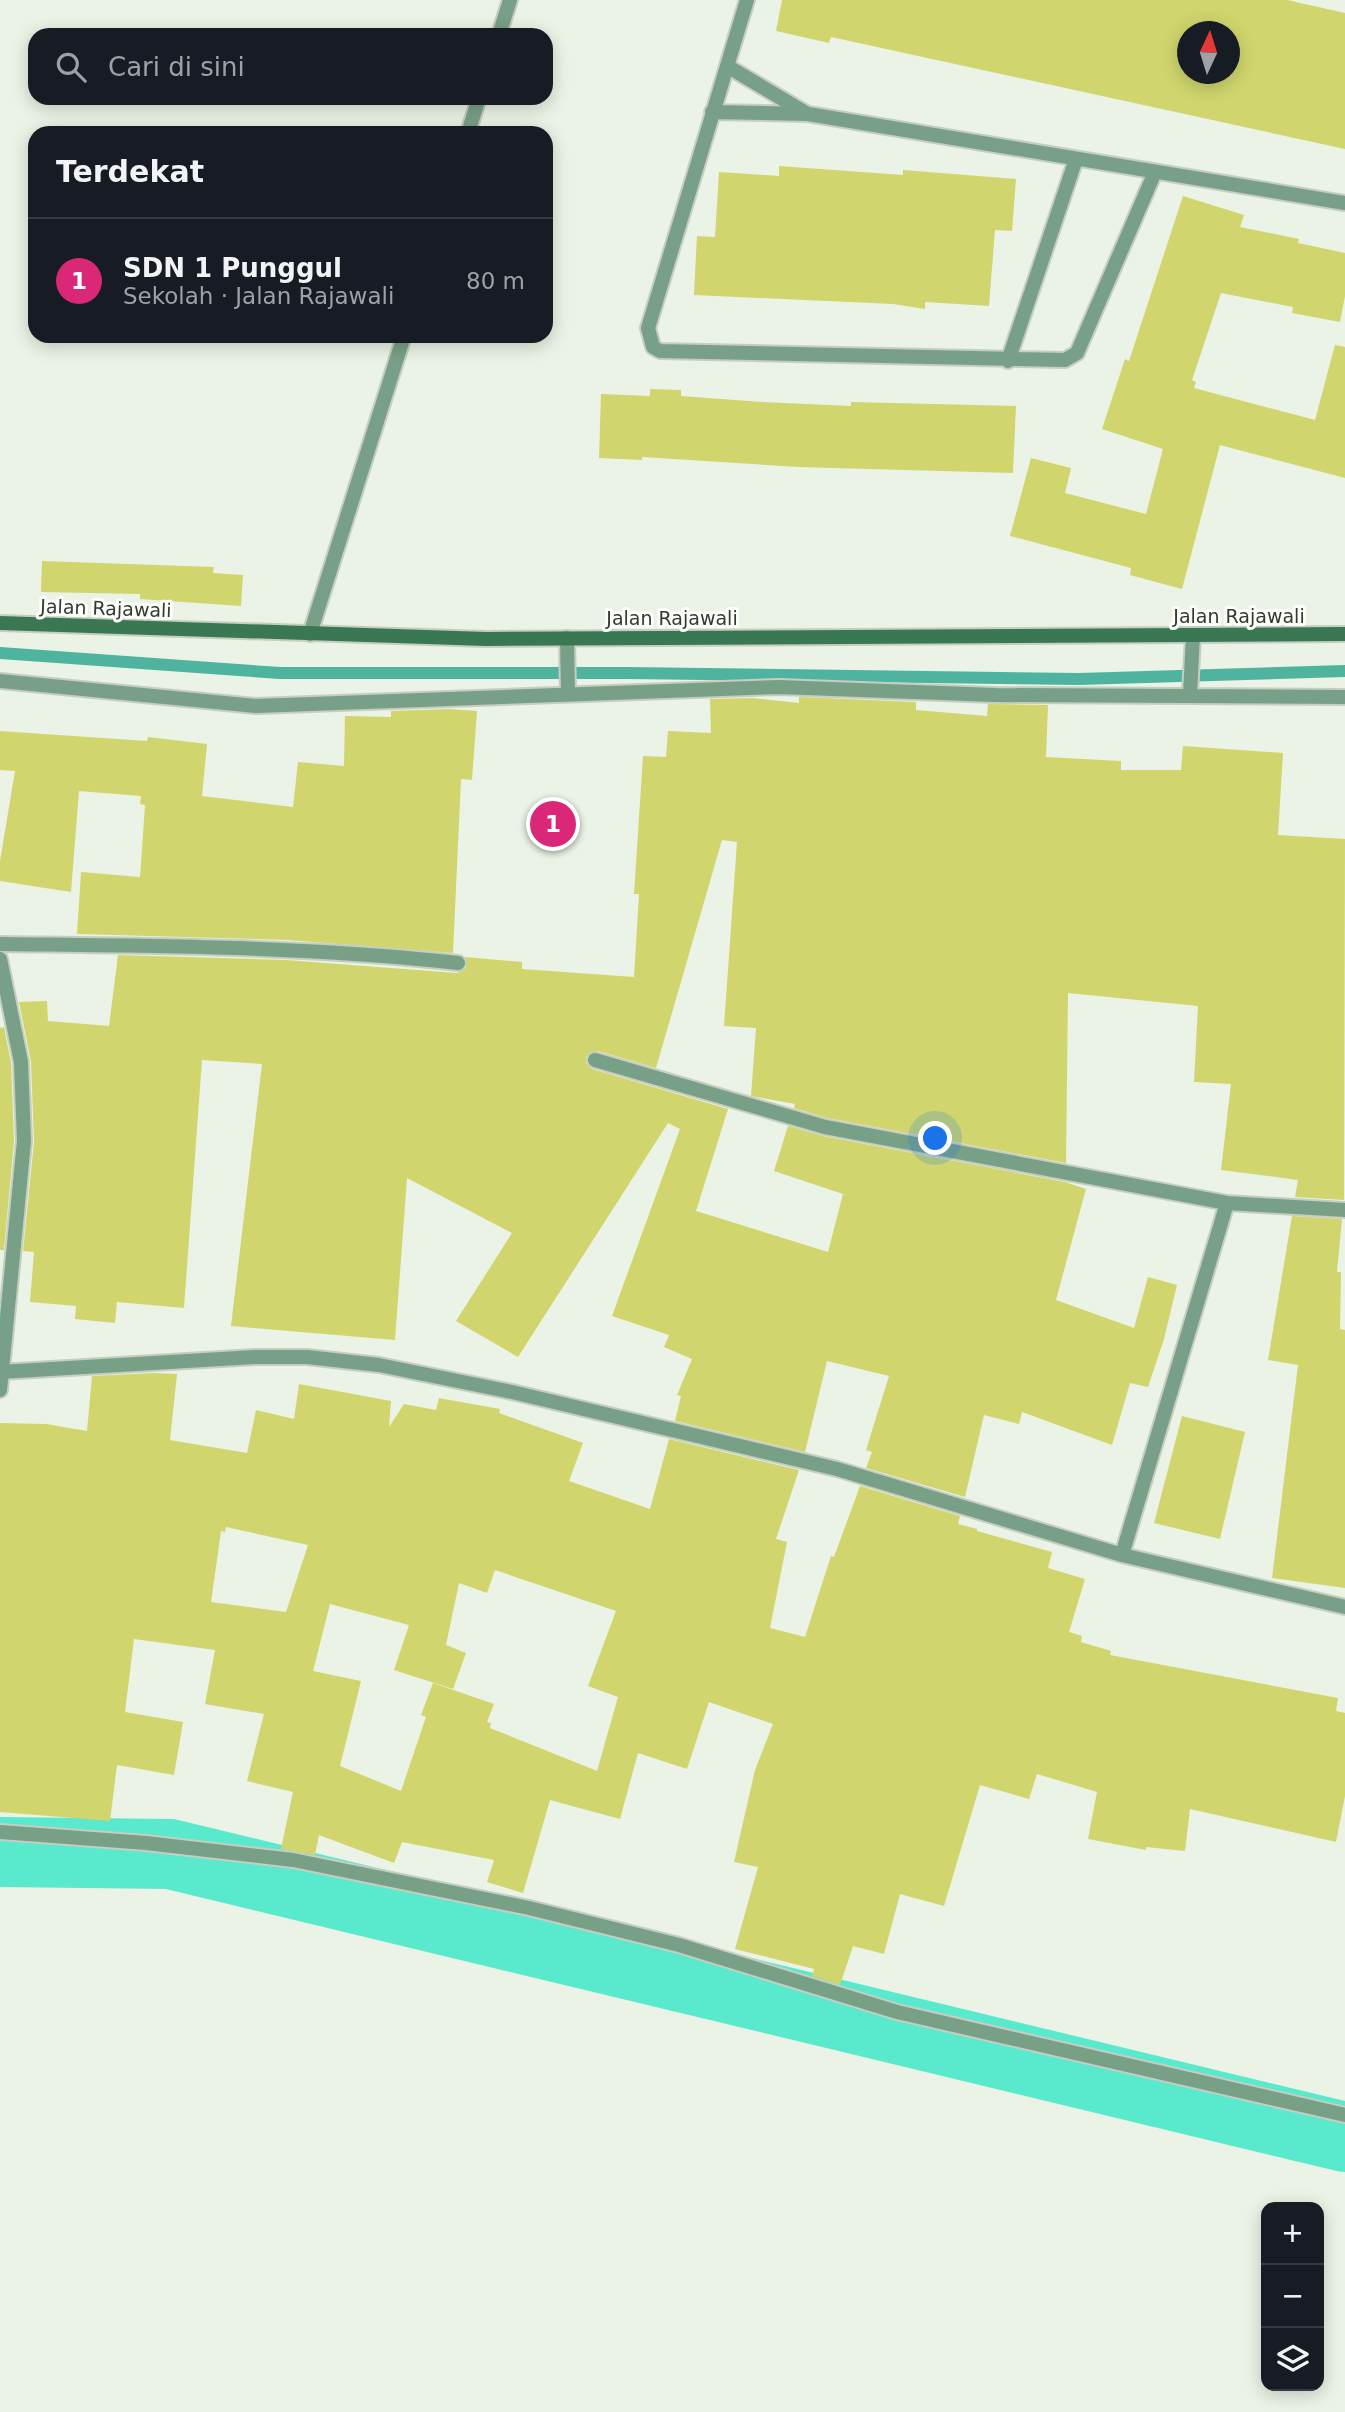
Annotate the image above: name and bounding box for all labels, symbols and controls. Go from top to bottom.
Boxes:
north arrow [1177,21,1240,84]
search box [28,28,553,105]
icon: search [52,48,90,86]
text: Cari di sini [108,52,245,82]
text: Terdekat [56,154,204,189]
text: SDN 1 Punggul [123,253,342,283]
text: 1 [71,268,87,294]
text: 80 m [466,268,525,294]
text: Sekolah · Jalan Rajawali [123,283,394,309]
street label: Jalan Rajawali [39,595,172,621]
street label: Jalan Rajawali [1172,605,1305,627]
street label: Jalan Rajawali [605,607,738,629]
pin: 1 [530,798,576,850]
your location [918,1121,952,1155]
map controls [1261,2202,1324,2391]
button: + [1261,2202,1324,2265]
button: − [1261,2265,1324,2328]
button: layers [1261,2328,1324,2391]

